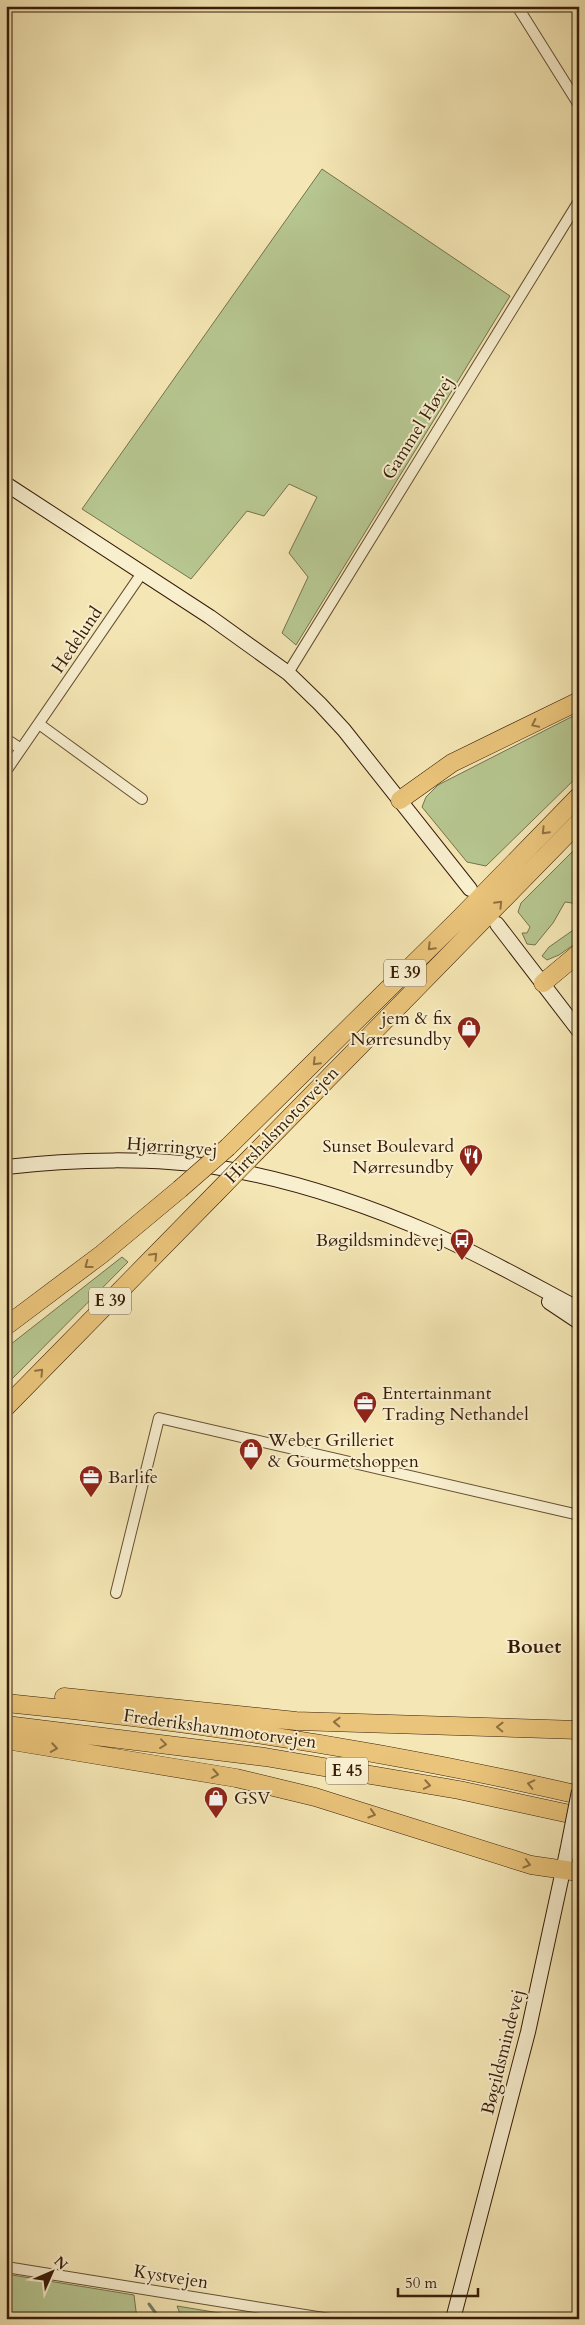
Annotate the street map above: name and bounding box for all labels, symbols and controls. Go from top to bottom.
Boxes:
street label: Gammel Høvej [376,372,460,484]
street label: Hedelund [46,601,109,678]
one-way arrow [532,718,541,728]
one-way arrow [542,825,551,834]
one-way arrow [493,900,502,909]
one-way arrow [428,941,437,950]
road number: E 39 [384,960,426,986]
place label: jem & fix Nørresundby [350,1006,452,1052]
shop icon: jem & fix Nørresundby [456,1015,482,1049]
one-way arrow [313,1056,322,1065]
street label: Hirtshalsmotorvejen [219,1060,345,1189]
street label: Hjørringvej [126,1131,218,1163]
place label: Sunset Boulevard Nørresundby [323,1134,454,1180]
restaurant icon: Sunset Boulevard Nørresundby [458,1143,484,1177]
bus stop icon: Bøgildsmindevej [449,1227,475,1261]
place label: Bøgildsmindevej [316,1228,444,1253]
one-way arrow [148,1253,157,1262]
one-way arrow [85,1259,94,1267]
road number: E 39 [89,1288,131,1314]
one-way arrow [35,1369,44,1378]
place label: Entertainmant Trading Nethandel [382,1381,529,1427]
office icon: Entertainmant Trading Nethandel [352,1390,378,1424]
place label: Weber Grilleriet & Gourmetshoppen [267,1428,420,1474]
shop icon: Weber Grilleriet & Gourmetshoppen [238,1437,264,1471]
office icon: Barlife [78,1464,104,1498]
place label: Barlife [108,1465,158,1490]
district label: Bouet [507,1633,561,1660]
street label: Frederikshavnmotorvejen [122,1703,319,1755]
one-way arrow [333,1717,341,1728]
one-way arrow [495,1722,503,1733]
one-way arrow [159,1738,167,1749]
one-way arrow [50,1742,59,1752]
road number: E 45 [326,1758,368,1784]
one-way arrow [210,1769,219,1779]
one-way arrow [422,1779,431,1789]
one-way arrow [527,1779,536,1790]
shop icon: GSV [203,1785,229,1819]
place label: GSV [234,1786,271,1811]
one-way arrow [367,1809,376,1819]
one-way arrow [522,1858,530,1868]
street label: Bøgildsmindevej [475,1987,531,2117]
north arrow [28,2248,78,2298]
text: N [50,2252,72,2274]
street label: Kystvejen [132,2259,211,2295]
scale bar [398,2265,478,2297]
text: 50 m [405,2273,437,2293]

